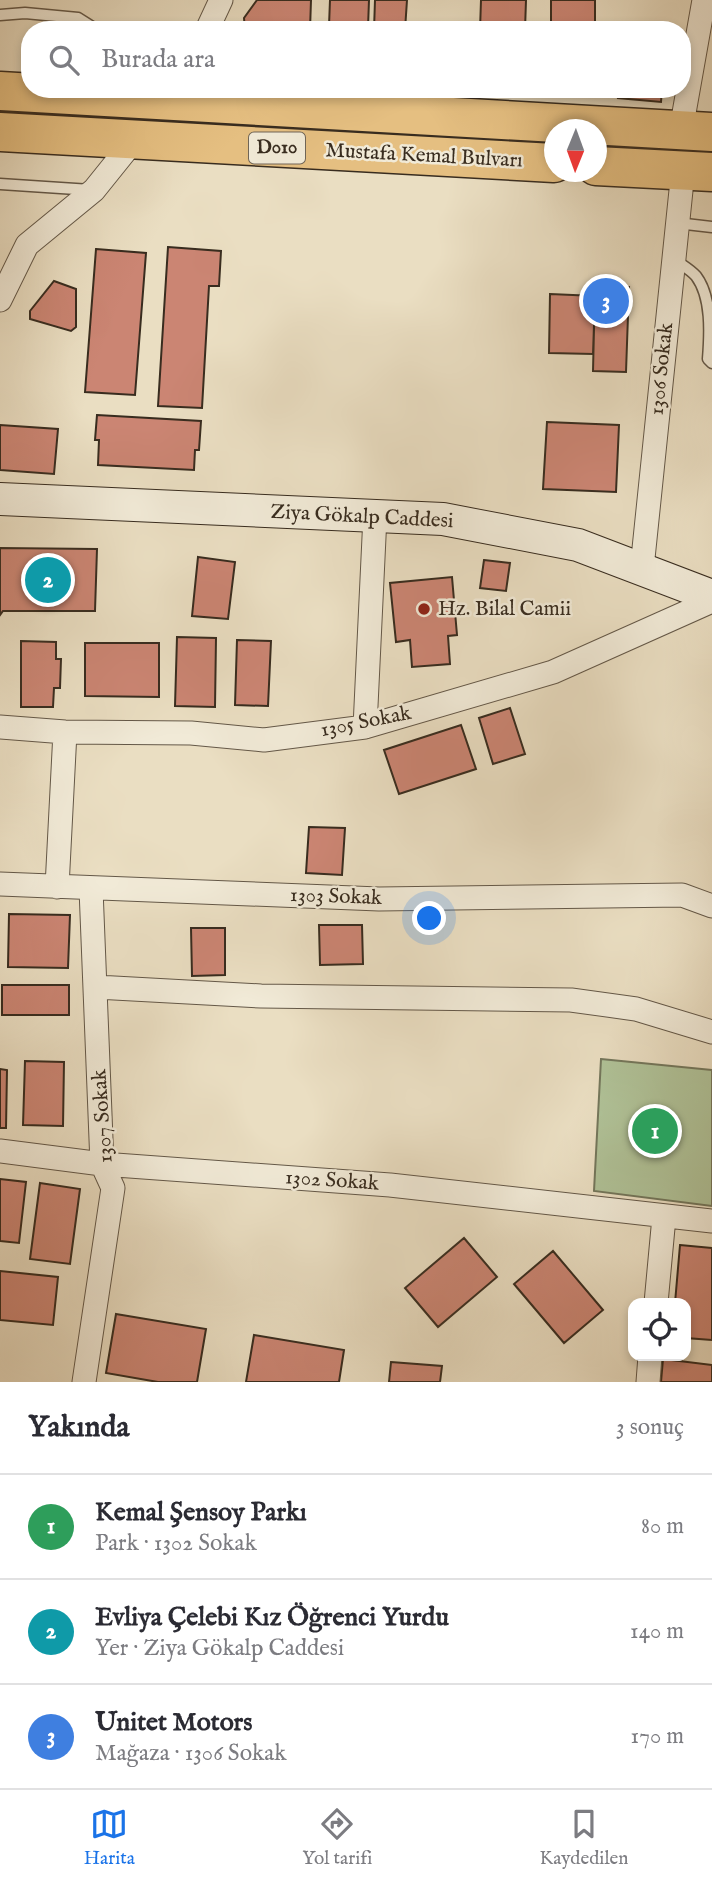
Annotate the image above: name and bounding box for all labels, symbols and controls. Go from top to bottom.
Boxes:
search box [21,21,691,98]
icon: search [45,41,83,79]
text: Burada ara [101,43,215,76]
north arrow [544,119,607,182]
road number: D010 [249,132,305,164]
street label: Mustafa Kemal Bulvarı [325,137,523,175]
pin: 3 [583,275,629,327]
street label: 1306 Sokak [644,321,680,417]
street label: Ziya Gökalp Caddesi [270,499,454,535]
pin: 2 [25,554,71,606]
place label: Hz. Bilal Camii [438,596,571,623]
marker: Hz. Bilal Camii [416,601,432,617]
street label: 1305 Sokak [318,700,414,744]
street label: 1303 Sokak [290,882,383,912]
your location [412,901,446,935]
street label: 1307 Sokak [86,1067,120,1164]
pin: 1 [632,1105,678,1157]
street label: 1302 Sokak [284,1164,381,1198]
map controls [628,1298,691,1361]
button: locate [628,1298,691,1361]
text: Yakında [28,1409,130,1447]
text: 3 sonuç [616,1413,684,1442]
text: Kemal Şensoy Parkı [95,1496,307,1529]
text: 1 [47,1512,55,1541]
text: 80 m [641,1512,684,1541]
text: Park · 1302 Sokak [95,1529,257,1558]
text: Evliya Çelebi Kız Öğrenci Yurdu [95,1601,449,1634]
text: 2 [46,1617,56,1646]
text: 140 m [630,1617,684,1646]
text: Yer · Ziya Gökalp Caddesi [95,1634,344,1663]
text: Unitet Motors [95,1706,252,1739]
text: 3 [47,1722,55,1751]
text: 170 m [631,1722,684,1751]
text: Mağaza · 1306 Sokak [95,1739,287,1768]
tab: Harita [84,1805,135,1871]
tab: Yol tarifi [302,1805,372,1871]
tab: Kaydedilen [540,1805,628,1871]

